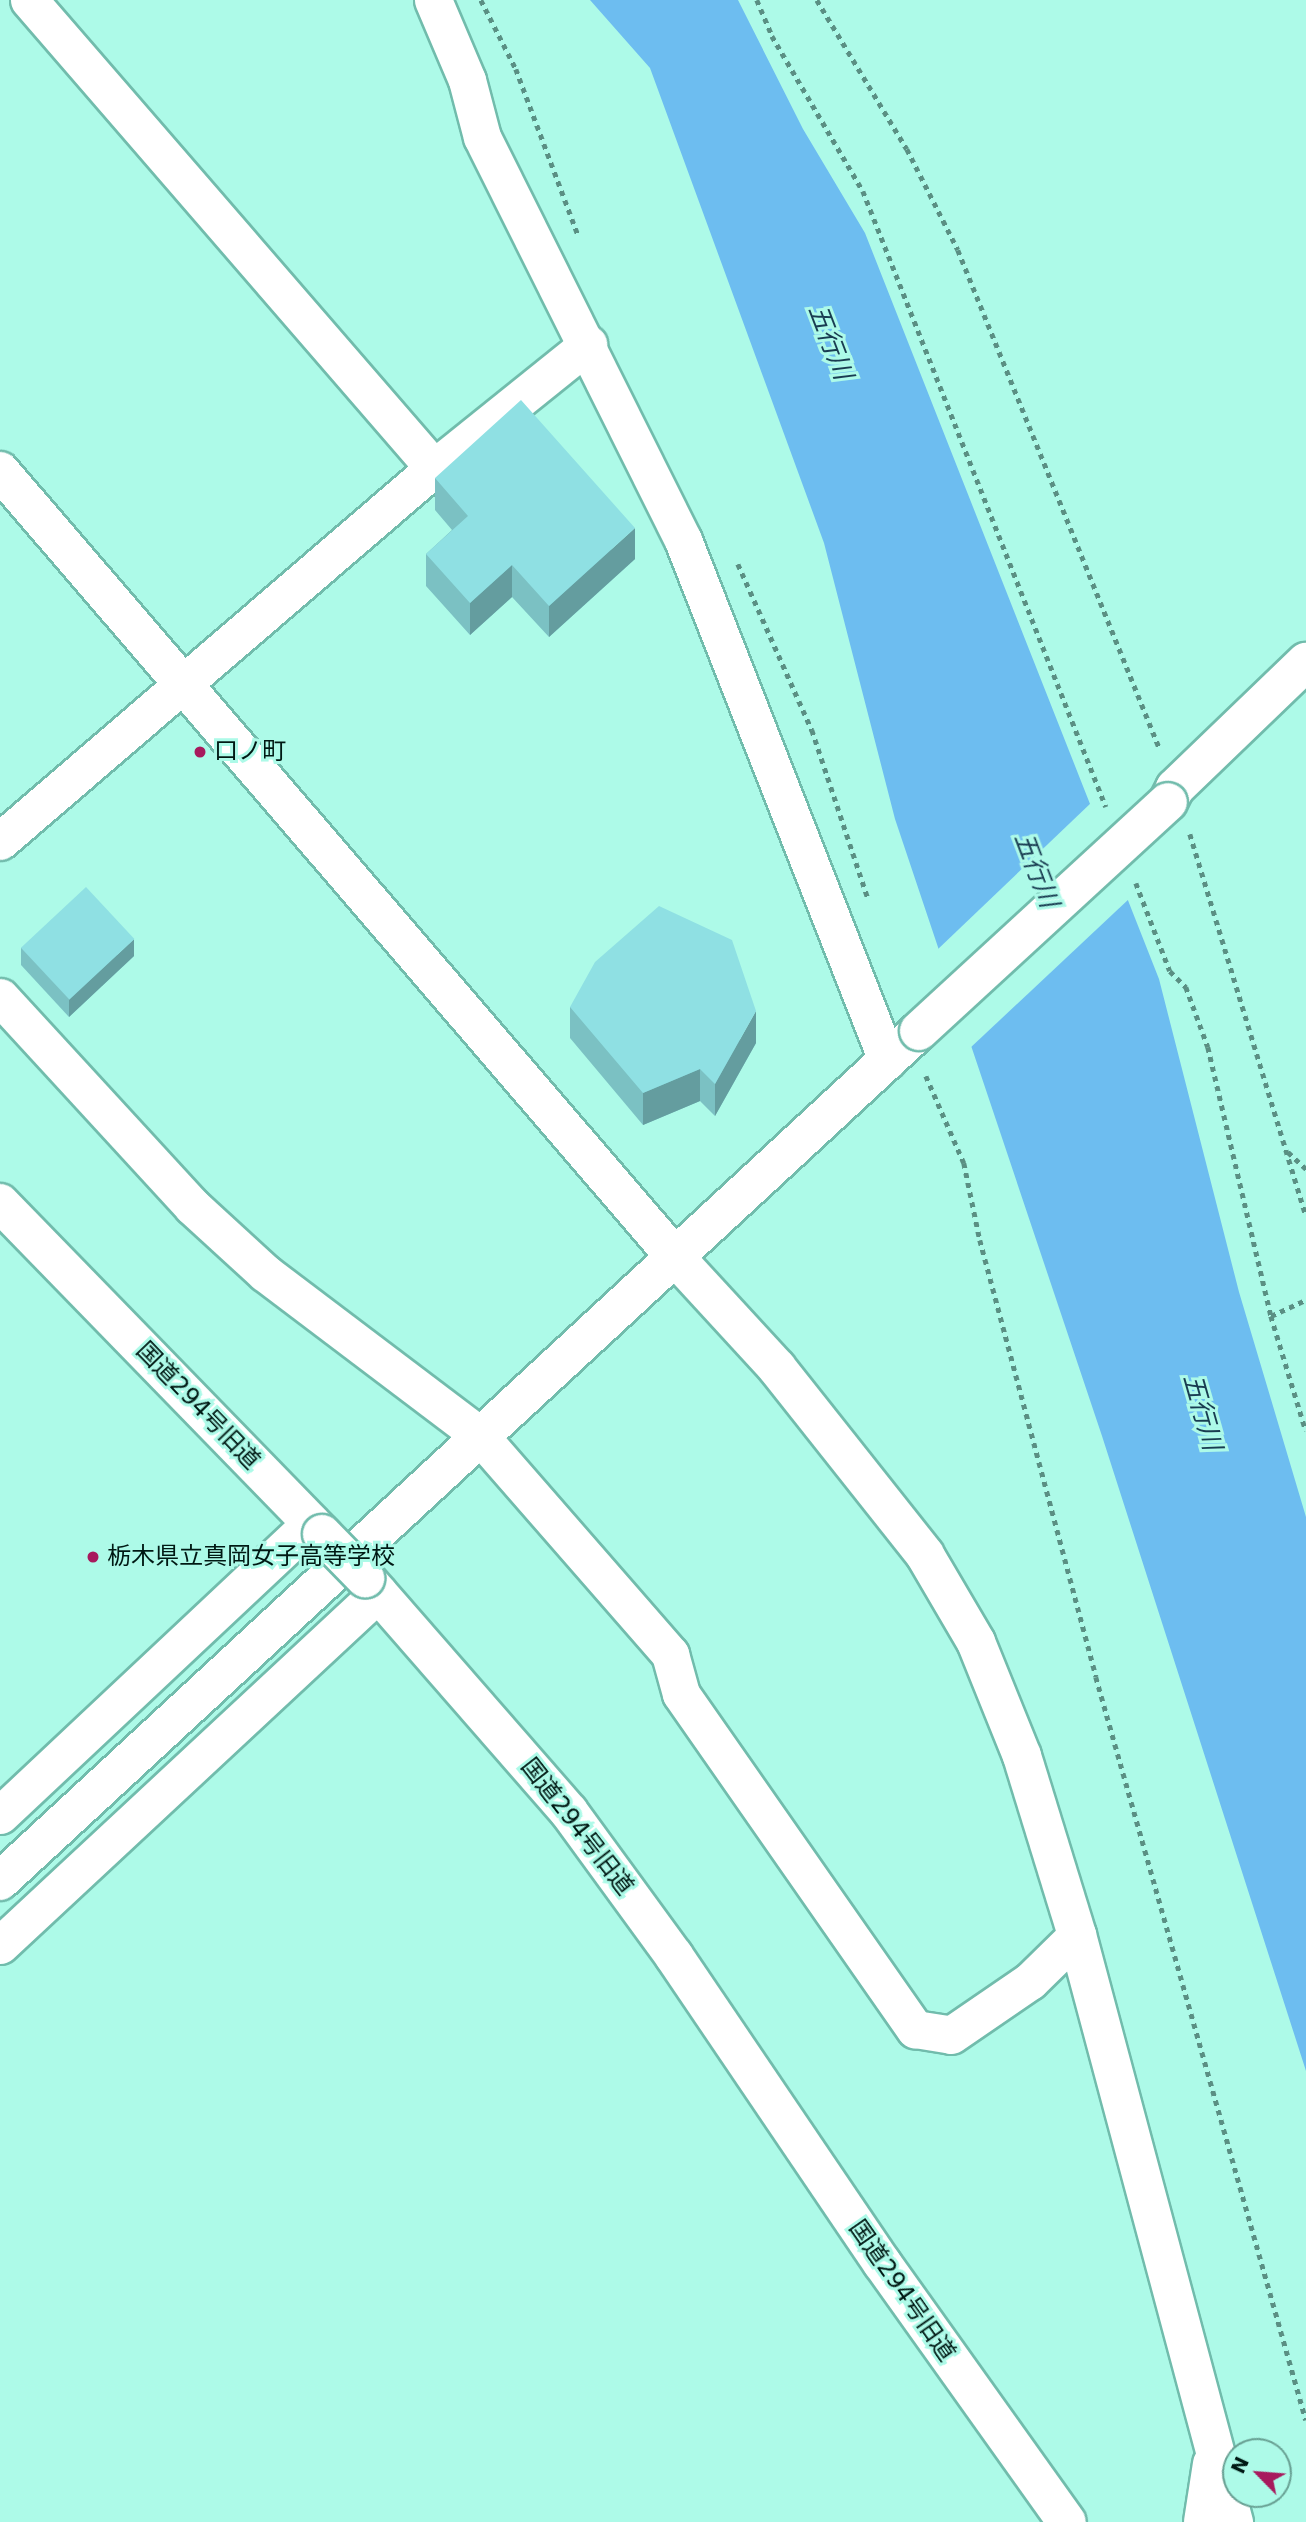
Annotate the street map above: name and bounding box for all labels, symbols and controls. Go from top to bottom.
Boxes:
water label: 五行川 [801,300,859,384]
place label: 口ノ町 [214,738,286,766]
marker: 口ノ町 [192,744,208,760]
water label: 五行川 [1007,828,1065,912]
street label: 国道294号旧道 [130,1336,266,1476]
water label: 五行川 [1176,1370,1228,1454]
place label: 栃木県立真岡女子高等学校 [107,1543,395,1571]
marker: 栃木県立真岡女子高等学校 [85,1549,101,1565]
street label: 国道294号旧道 [515,1753,639,1901]
street label: 国道294号旧道 [843,2215,961,2367]
north arrow [1222,2438,1292,2508]
text: N [1226,2453,1253,2477]

